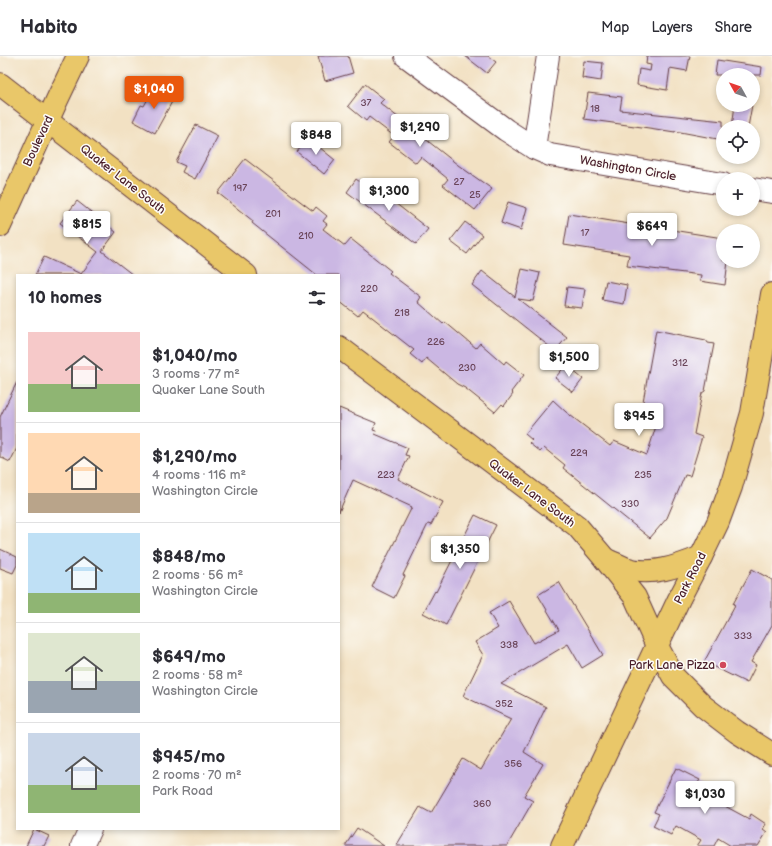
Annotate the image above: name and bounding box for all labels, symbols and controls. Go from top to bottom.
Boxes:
text: Habito [20,16,78,39]
text: Map [601,19,629,36]
text: Layers [651,19,693,36]
text: Share [715,19,752,36]
north arrow [716,68,760,112]
map controls [716,68,760,268]
pin: $1,040 [121,76,187,110]
text: $1,040 [134,81,174,97]
house number: 37 [360,97,372,109]
house number: 18 [590,103,600,115]
street label: Boulevard [20,113,57,169]
pin: $1,290 [387,114,453,148]
text: $1,290 [400,119,440,135]
button: locate [716,120,760,164]
pin: $848 [292,122,340,156]
text: $848 [300,127,332,143]
street label: Quaker Lane South [77,141,169,218]
street label: Washington Circle [578,153,677,184]
button: + [716,172,760,216]
house number: 27 [454,176,464,188]
pin: $1,300 [356,178,422,212]
house number: 197 [233,182,247,194]
text: $1,300 [369,183,409,199]
house number: 25 [469,189,481,201]
house number: 201 [265,208,281,220]
pin: $815 [63,211,111,245]
pin: $649 [628,213,676,247]
text: $815 [72,216,102,232]
text: $649 [636,218,668,234]
button: − [716,224,760,268]
house number: 17 [581,227,589,239]
house number: 210 [298,230,314,242]
house number: 220 [360,283,378,295]
icon: filters [306,287,328,309]
text: 10 homes [28,288,102,308]
house number: 218 [394,307,410,319]
house number: 226 [427,336,445,348]
pin: $1,500 [536,344,602,378]
text: $1,040/mo [152,346,237,366]
icon: home [60,348,108,396]
text: $1,500 [549,349,589,365]
house number: 312 [672,357,688,369]
house number: 230 [458,362,476,374]
text: 3 rooms · 77 m² [152,366,240,382]
text: Quaker Lane South [152,382,265,398]
pin: $945 [615,403,663,437]
text: $945 [623,408,655,424]
text: $1,290/mo [152,447,237,467]
house number: 229 [570,447,588,459]
icon: home [60,449,108,497]
street label: Quaker Lane South [486,456,578,531]
text: 4 rooms · 116 m² [152,467,246,483]
house number: 223 [377,469,395,481]
house number: 235 [634,469,652,481]
text: Washington Circle [152,483,258,499]
house number: 330 [621,498,639,510]
pin: $1,350 [427,536,493,570]
text: $1,350 [440,541,480,557]
text: $848/mo [152,547,226,567]
icon: home [60,549,108,597]
street label: Park Road [671,550,710,607]
text: 2 rooms · 56 m² [152,567,243,583]
text: Washington Circle [152,583,258,599]
house number: 333 [734,630,752,642]
house number: 338 [500,639,518,651]
text: $649/mo [152,647,226,667]
icon: home [60,649,108,697]
place label: Park Lane Pizza [629,658,715,673]
marker: Park Lane Pizza [718,660,728,670]
text: 2 rooms · 58 m² [152,667,243,683]
text: Washington Circle [152,683,258,699]
house number: 352 [495,698,513,710]
text: $945/mo [152,747,225,767]
icon: home [60,749,108,797]
house number: 356 [504,758,522,770]
text: 2 rooms · 70 m² [152,767,242,783]
pin: $1,030 [672,781,738,815]
text: Park Road [152,783,213,799]
text: $1,030 [685,786,725,802]
house number: 360 [473,798,491,810]

